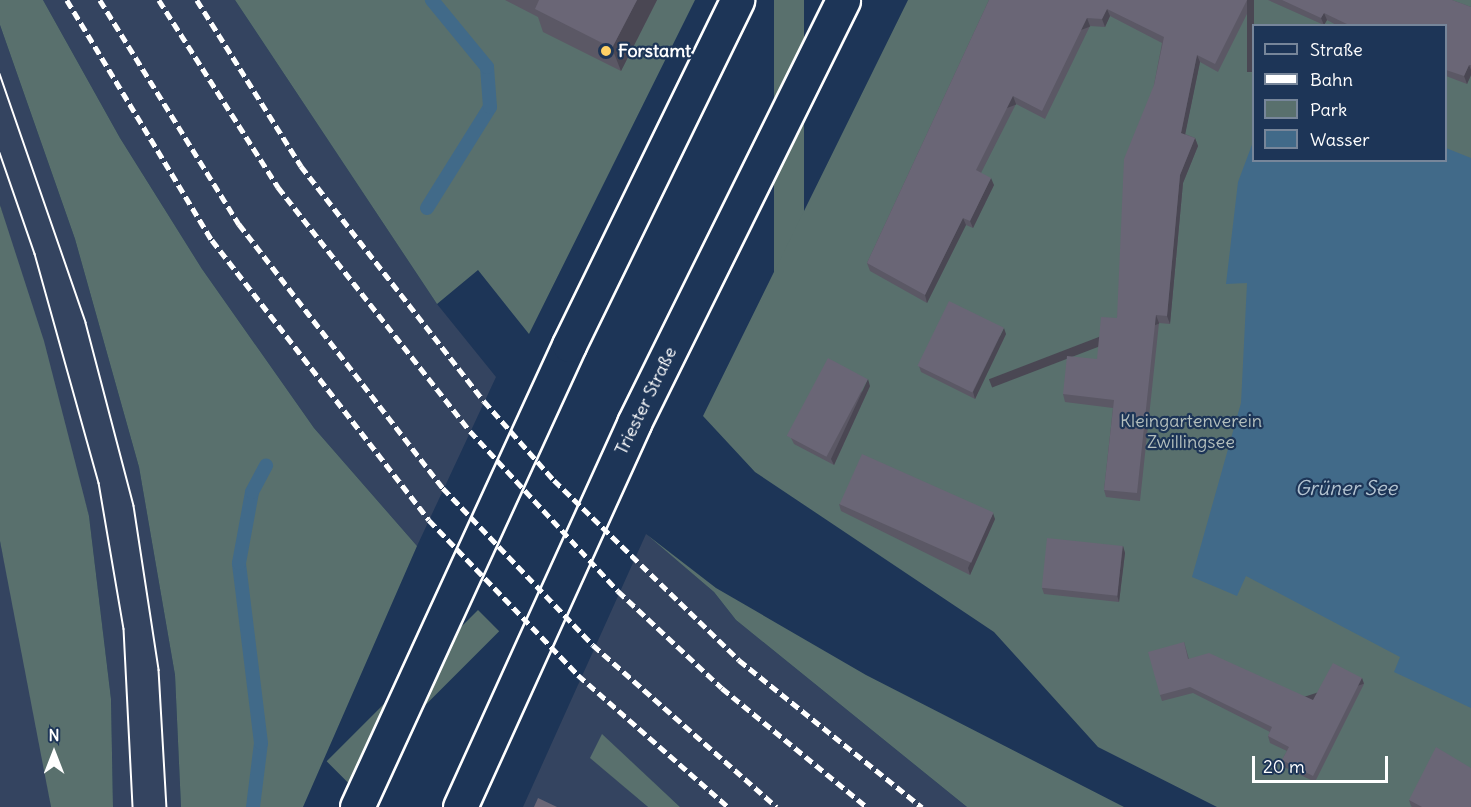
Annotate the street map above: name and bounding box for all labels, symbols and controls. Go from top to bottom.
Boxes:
legend [1252,24,1447,162]
text: Straße [1310,38,1363,61]
place label: Forstamt [618,40,691,62]
marker: Forstamt [599,44,613,58]
text: Bahn [1310,68,1353,91]
text: Park [1310,98,1347,121]
text: Wasser [1310,128,1369,151]
street label: Triester Straße [611,344,681,458]
park label: Kleingartenverein Zwillingsee [1120,411,1262,454]
water label: Grüner See [1295,475,1397,499]
north arrow [24,723,84,783]
text: N [48,725,60,745]
scale bar [1255,744,1392,782]
text: 20 m [1263,755,1305,778]

